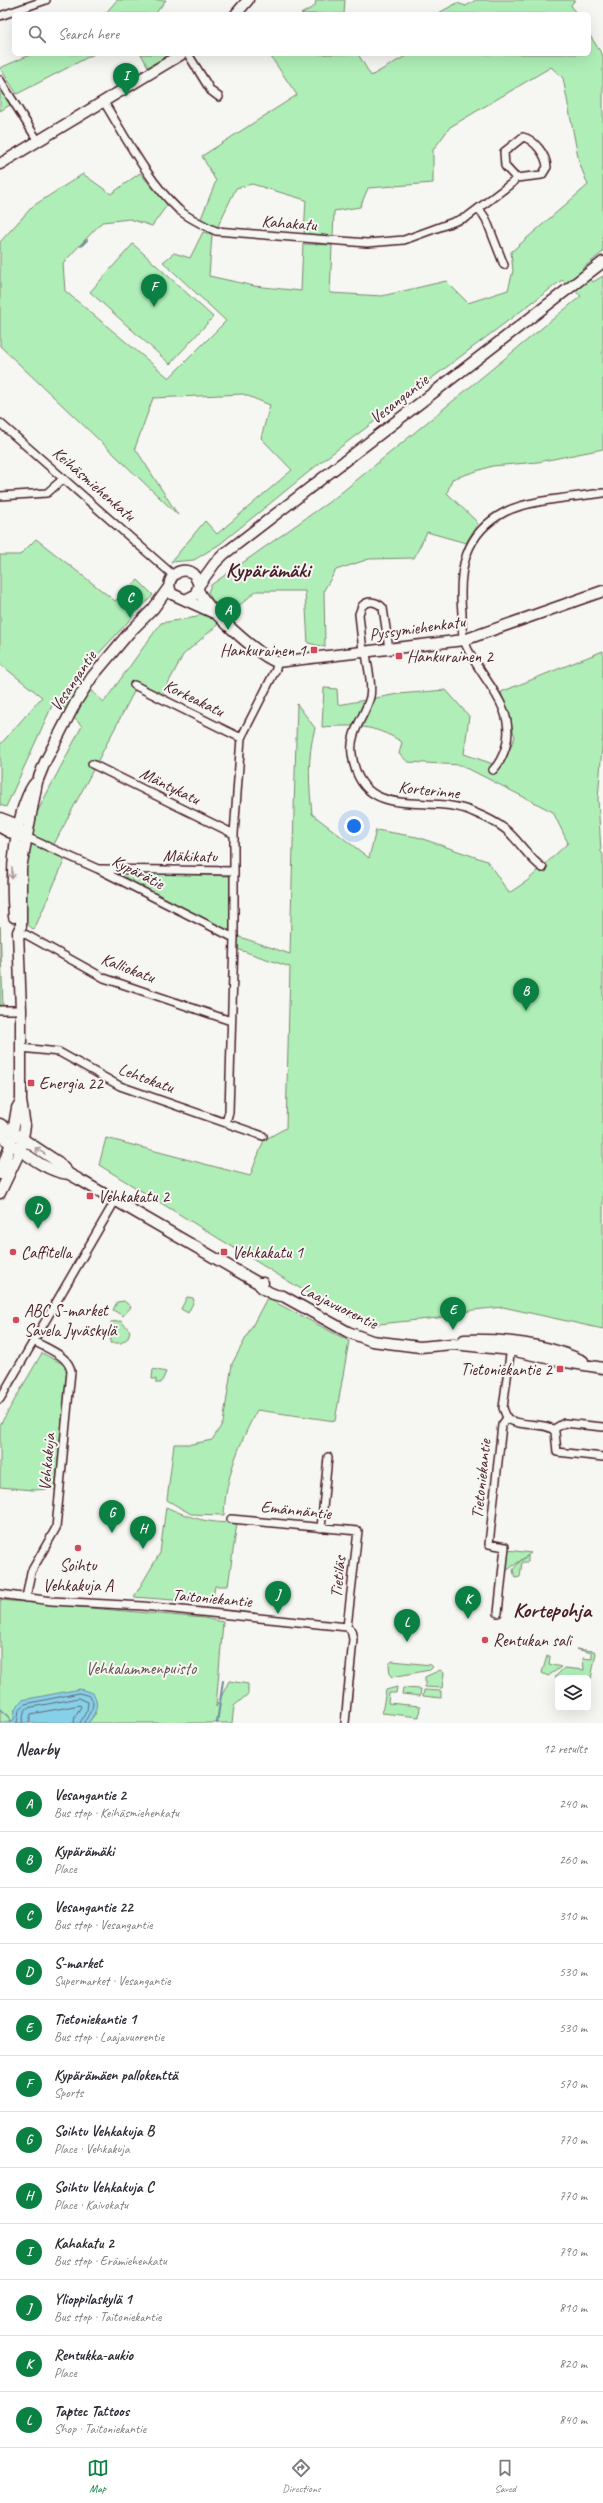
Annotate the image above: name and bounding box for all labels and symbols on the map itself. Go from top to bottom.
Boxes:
pin: I [113,63,139,96]
street label: Kahakatu [261,211,319,236]
pin: F [141,274,167,307]
street label: Vesangantie [366,369,434,428]
street label: Keihäsmiehenkatu [48,442,141,527]
district label: Kypärämäki [226,557,313,583]
pin: C [117,585,143,618]
pin: A [215,597,241,630]
street label: Pyssymiehenkatu [368,611,468,645]
place label: Hankurainen 1 [220,640,307,661]
street label: Vesangantie [45,645,102,715]
marker: Hankurainen 1 [309,645,319,655]
place label: Hankurainen 2 [407,646,494,667]
marker: Hankurainen 2 [394,651,404,661]
street label: Korkeakatu [161,675,229,722]
street label: Mäntykatu [137,762,205,810]
street label: Korterinne [398,776,462,804]
your location [344,816,364,836]
street label: Mäkikatu [163,845,219,867]
street label: Kypärätie [108,850,169,895]
one-way arrow [8,866,16,879]
street label: Kalliokatu [98,948,159,988]
pin: B [513,978,539,1011]
street label: Lehtokatu [115,1058,178,1098]
place label: Energia 22 [39,1073,104,1094]
marker: Energia 22 [26,1078,36,1088]
one-way arrow [35,1147,46,1155]
place label: Vehkakatu 2 [98,1186,170,1207]
marker: Vehkakatu 2 [85,1191,95,1201]
pin: D [25,1196,51,1229]
place label: Caffitella [21,1242,73,1263]
place label: Vehkakatu 1 [232,1242,304,1263]
marker: Caffitella [8,1247,18,1257]
marker: Vehkakatu 1 [219,1247,229,1257]
street label: Laajavuorentie [297,1278,382,1334]
pin: E [440,1297,466,1330]
place label: ABC S-market Savela Jyväskylä [24,1300,118,1341]
marker: ABC S-market Savela Jyväskylä [11,1315,21,1325]
place label: Tietoniekantie 2 [461,1359,553,1380]
marker: Tietoniekantie 2 [555,1364,565,1374]
street label: Vehkakuja [34,1431,60,1492]
street label: Tietoniekantie [466,1437,496,1520]
street label: Emännäntie [260,1496,334,1524]
pin: G [99,1500,125,1533]
pin: H [130,1516,156,1549]
marker: Soihtu Vehkakuja A [73,1543,83,1553]
street label: Tietiläs [325,1553,351,1599]
place label: Soihtu Vehkakuja A [43,1555,115,1596]
pin: J [265,1581,291,1614]
street label: Taitoniekantie [171,1584,254,1612]
pin: K [455,1586,481,1619]
district label: Kortepohja [513,1597,593,1623]
pin: L [394,1609,420,1642]
place label: Rentukan sali [493,1630,573,1651]
marker: Rentukan sali [480,1635,490,1645]
park label: Vehkalammenpuisto [86,1658,197,1679]

